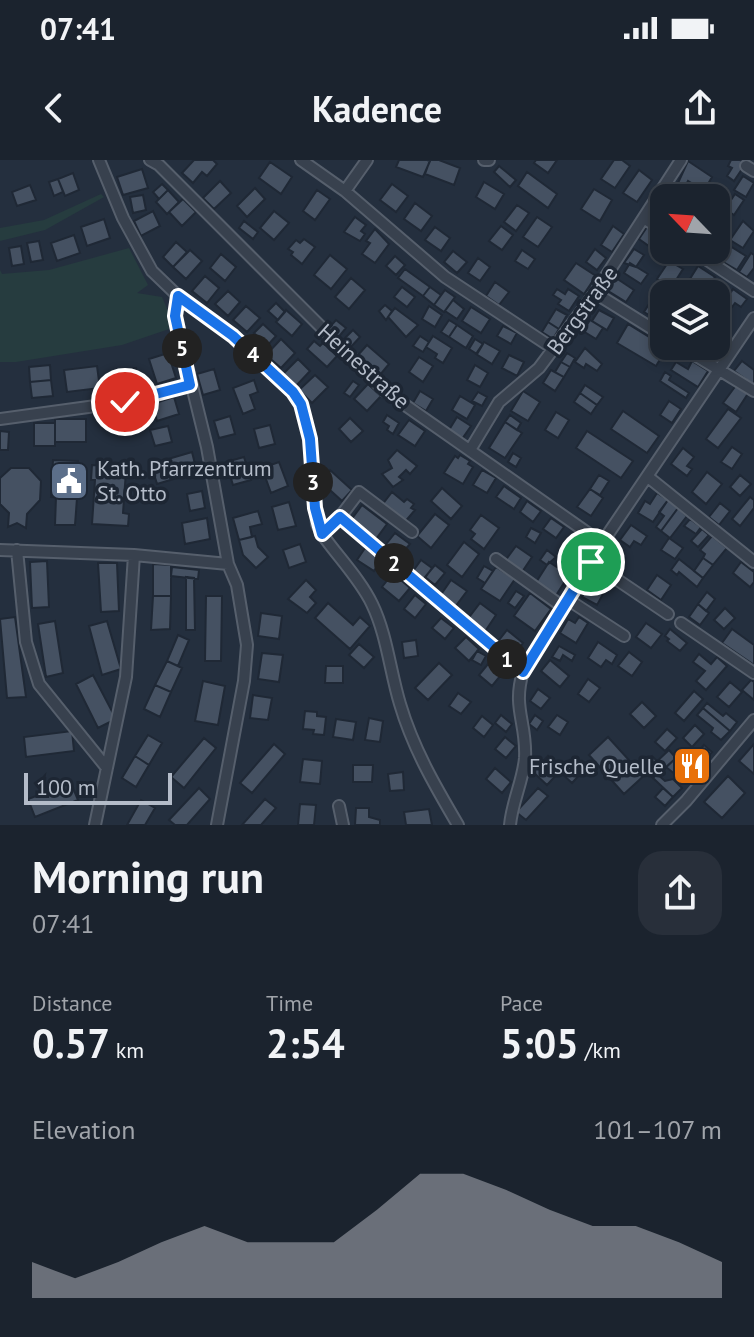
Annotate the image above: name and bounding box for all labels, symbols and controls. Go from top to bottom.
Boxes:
text: 07:41 [40,9,116,48]
text: Kadence [312,85,442,132]
icon: back [32,86,76,130]
icon: share [678,86,722,130]
north arrow [650,184,730,264]
map controls [650,184,730,360]
street label: Bergstraße [541,260,623,360]
button: layers [650,280,730,360]
street label: Heinestraße [312,317,416,415]
pin: 5 [162,328,202,368]
text: 5 [176,334,188,362]
pin: 4 [233,334,273,374]
text: 4 [247,340,259,368]
pin [91,368,159,436]
icon: check [103,380,147,424]
place label: Kath. Pfarrzentrum St. Otto [97,454,272,507]
public building icon: Kath. Pfarrzentrum St. Otto [48,460,90,502]
pin: 3 [293,462,333,502]
text: 3 [307,468,319,496]
pin [557,528,625,596]
icon: arrive [569,540,613,584]
pin: 2 [374,543,414,583]
text: 2 [388,549,400,577]
pin: 1 [487,639,527,679]
text: 1 [501,645,513,673]
restaurant icon: Frische Quelle [671,745,713,787]
place label: Frische Quelle [529,752,664,780]
scale bar [24,769,172,805]
text: 100 m [36,773,96,801]
text: Morning run [32,848,264,905]
button: share [638,851,722,935]
text: 07:41 [32,907,94,940]
text: Distance [32,989,113,1017]
text: Time [266,989,313,1017]
text: Pace [500,989,543,1017]
text: 0.57 [32,1017,110,1069]
text: 2:54 [266,1017,345,1069]
text: 5:05 [500,1017,579,1069]
text: km [110,1036,144,1064]
text: /km [579,1036,621,1064]
text: Elevation [32,1113,136,1146]
text: 101–107 m [593,1113,722,1146]

